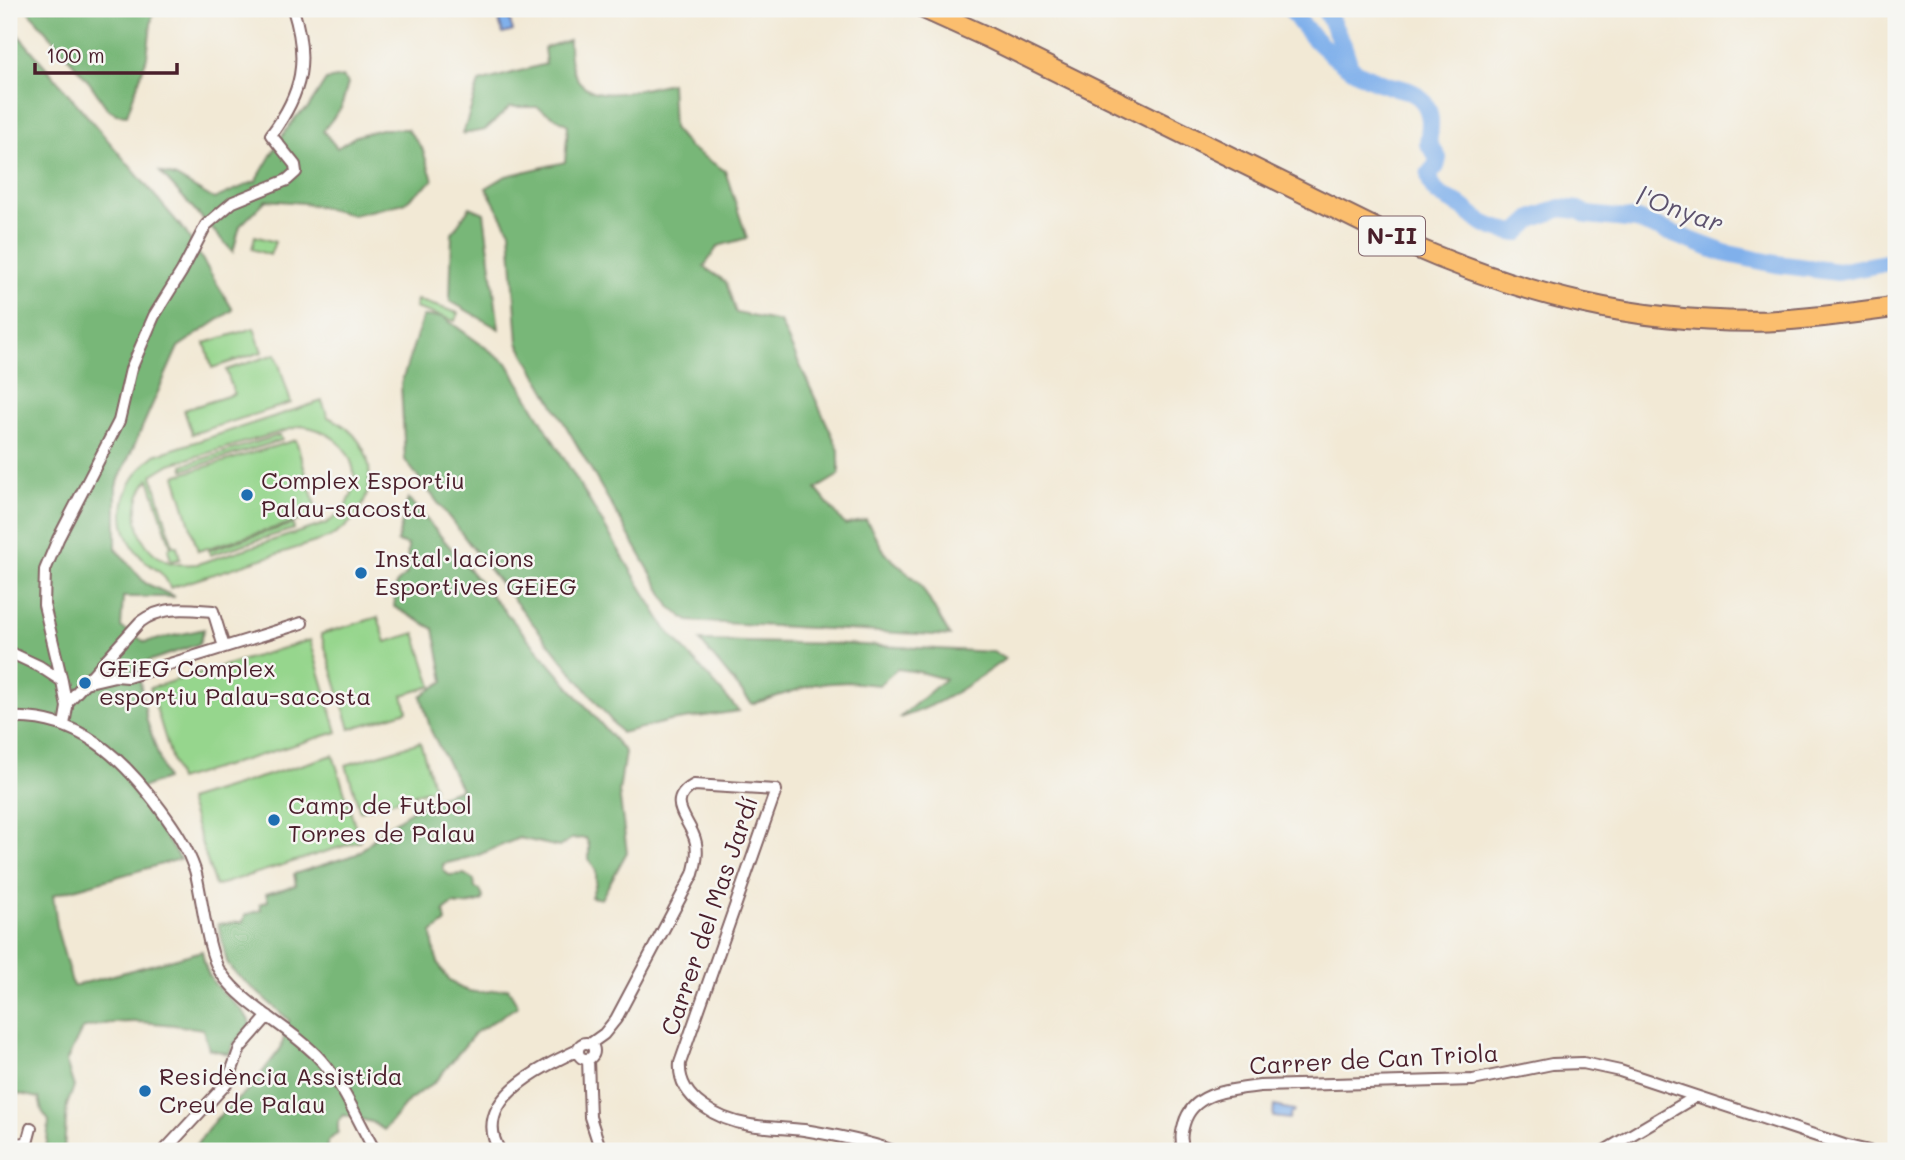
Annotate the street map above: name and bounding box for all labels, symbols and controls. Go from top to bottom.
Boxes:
scale bar [35,32,177,76]
text: 100 m [46,41,105,68]
water label: l'Onyar [1632,178,1728,240]
road number: N-II [1359,216,1425,256]
place label: Complex Esportiu Palau-sacosta [261,464,465,523]
marker: Complex Esportiu Palau-sacosta [239,487,255,503]
place label: Instal·lacions Esportives GEiEG [375,542,577,601]
marker: Instal·lacions Esportives GEiEG [353,565,369,581]
place label: GEiEG Complex esportiu Palau-sacosta [99,652,371,711]
marker: GEiEG Complex esportiu Palau-sacosta [77,675,93,691]
place label: Camp de Futbol Torres de Palau [288,789,475,848]
street label: Carrer del Mas Jardí [653,792,764,1039]
marker: Camp de Futbol Torres de Palau [266,812,282,828]
street label: Carrer de Can Triola [1249,1036,1499,1081]
place label: Residència Assistida Creu de Palau [159,1060,403,1119]
marker: Residència Assistida Creu de Palau [137,1083,153,1099]

